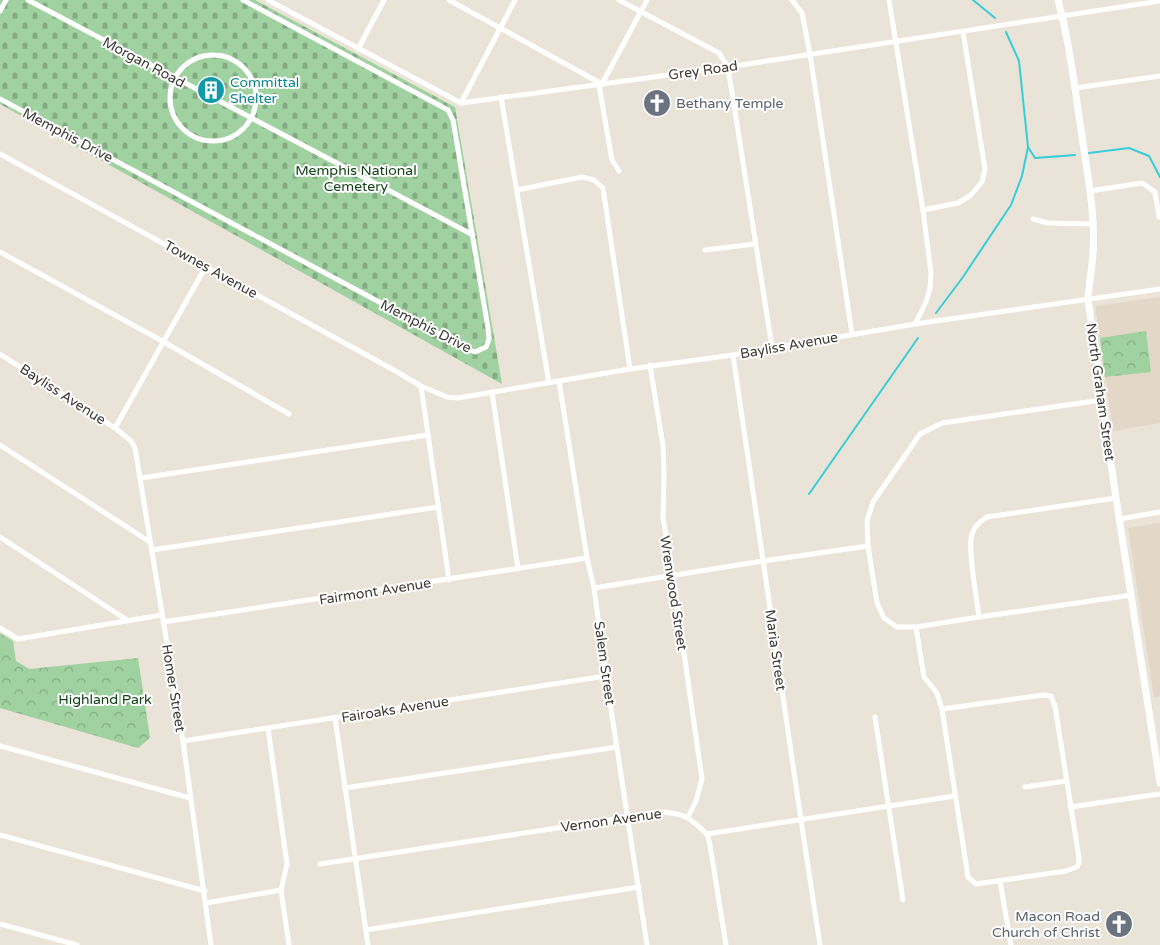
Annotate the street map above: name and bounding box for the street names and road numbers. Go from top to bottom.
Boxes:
street label: Morgan Road [100,34,188,91]
street label: Grey Road [667,57,739,84]
street label: Memphis Drive [20,105,116,166]
street label: Townes Avenue [161,237,260,302]
street label: Memphis Drive [377,296,474,357]
street label: North Graham Street [1082,322,1119,463]
street label: Bayliss Avenue [739,329,839,362]
street label: Bayliss Avenue [17,360,109,429]
street label: Wrenwood Street [656,534,691,652]
street label: Fairmont Avenue [318,574,432,609]
street label: Maria Street [761,608,790,692]
street label: Salem Street [590,620,619,707]
street label: Homer Street [158,643,189,734]
street label: Fairoaks Avenue [340,693,450,726]
street label: Vernon Avenue [560,805,663,836]

